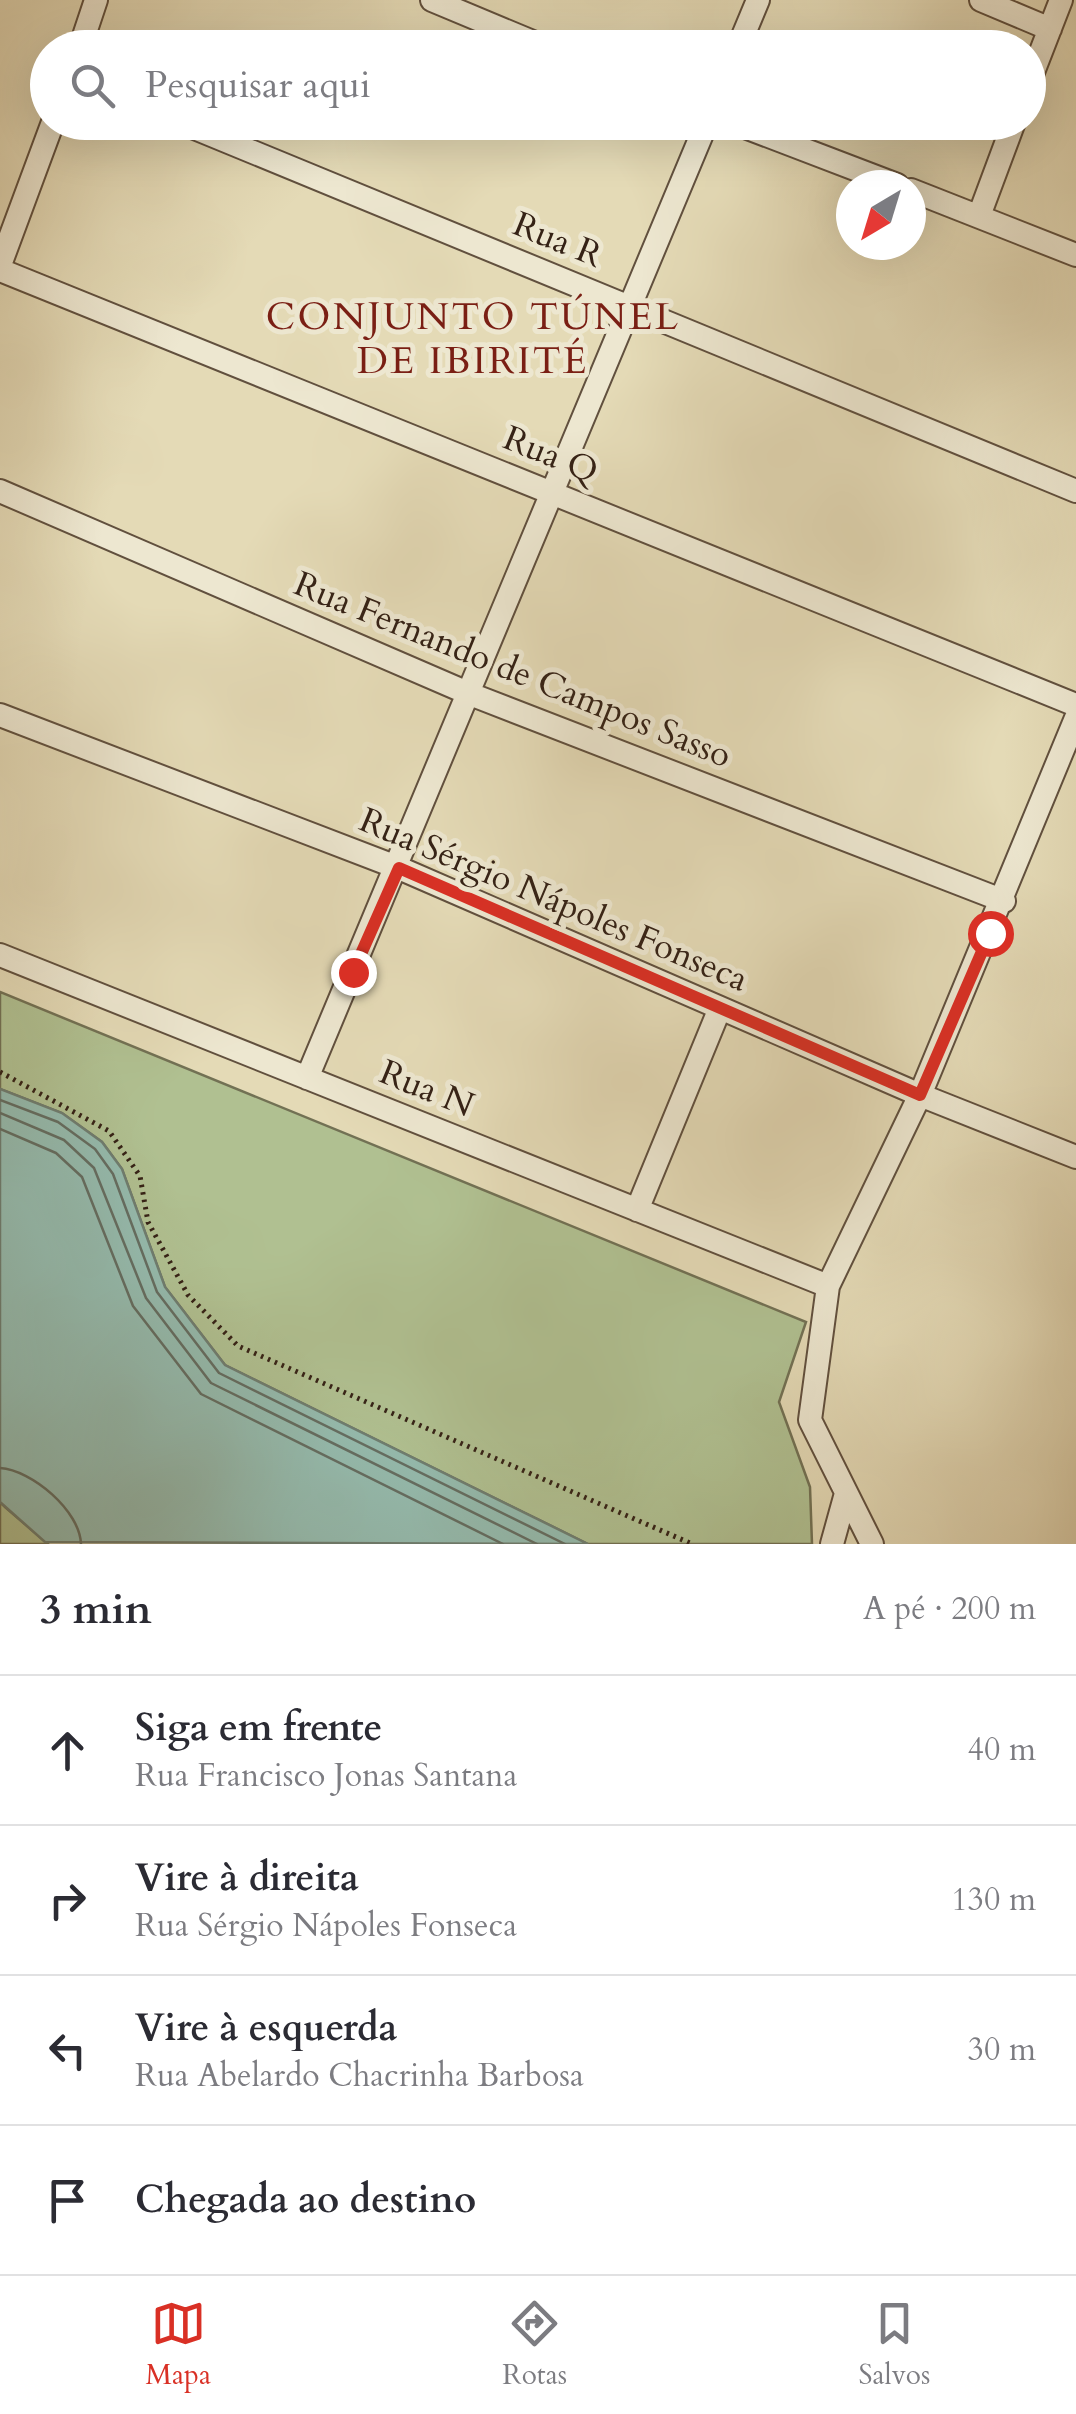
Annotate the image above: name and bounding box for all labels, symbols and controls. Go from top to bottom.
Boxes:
search box [30,30,1046,140]
icon: search [65,58,120,113]
text: Pesquisar aqui [145,59,371,111]
north arrow [836,170,926,260]
street label: Rua R [506,200,610,280]
district label: CONJUNTO TÚNEL DE IBIRITÉ [266,291,680,387]
street label: Rua Q [496,414,605,496]
street label: Rua Fernando de Campos Sasso [287,560,738,780]
street label: Rua Sérgio Nápoles Fonseca [352,796,755,1004]
route start [968,911,1014,957]
route end [331,950,377,996]
street label: Rua N [372,1048,481,1130]
text: 3 min [40,1581,152,1638]
text: A pé · 200 m [863,1587,1036,1631]
text: Siga em frente [135,1702,382,1754]
icon: ahead [40,1723,95,1778]
text: 40 m [968,1728,1036,1772]
text: Rua Francisco Jonas Santana [135,1754,517,1798]
text: Vire à direita [135,1852,359,1904]
icon: right [40,1873,95,1928]
text: 130 m [951,1878,1036,1922]
text: Rua Sérgio Nápoles Fonseca [135,1904,517,1948]
text: Vire à esquerda [135,2002,397,2054]
icon: left [40,2023,95,2078]
text: 30 m [968,2028,1036,2072]
text: Rua Abelardo Chacrinha Barbosa [135,2054,584,2098]
icon: arrive [40,2173,95,2228]
text: Chegada ao destino [135,2174,476,2226]
tab: Mapa [146,2296,211,2394]
tab: Rotas [502,2296,567,2394]
tab: Salvos [858,2296,930,2394]

